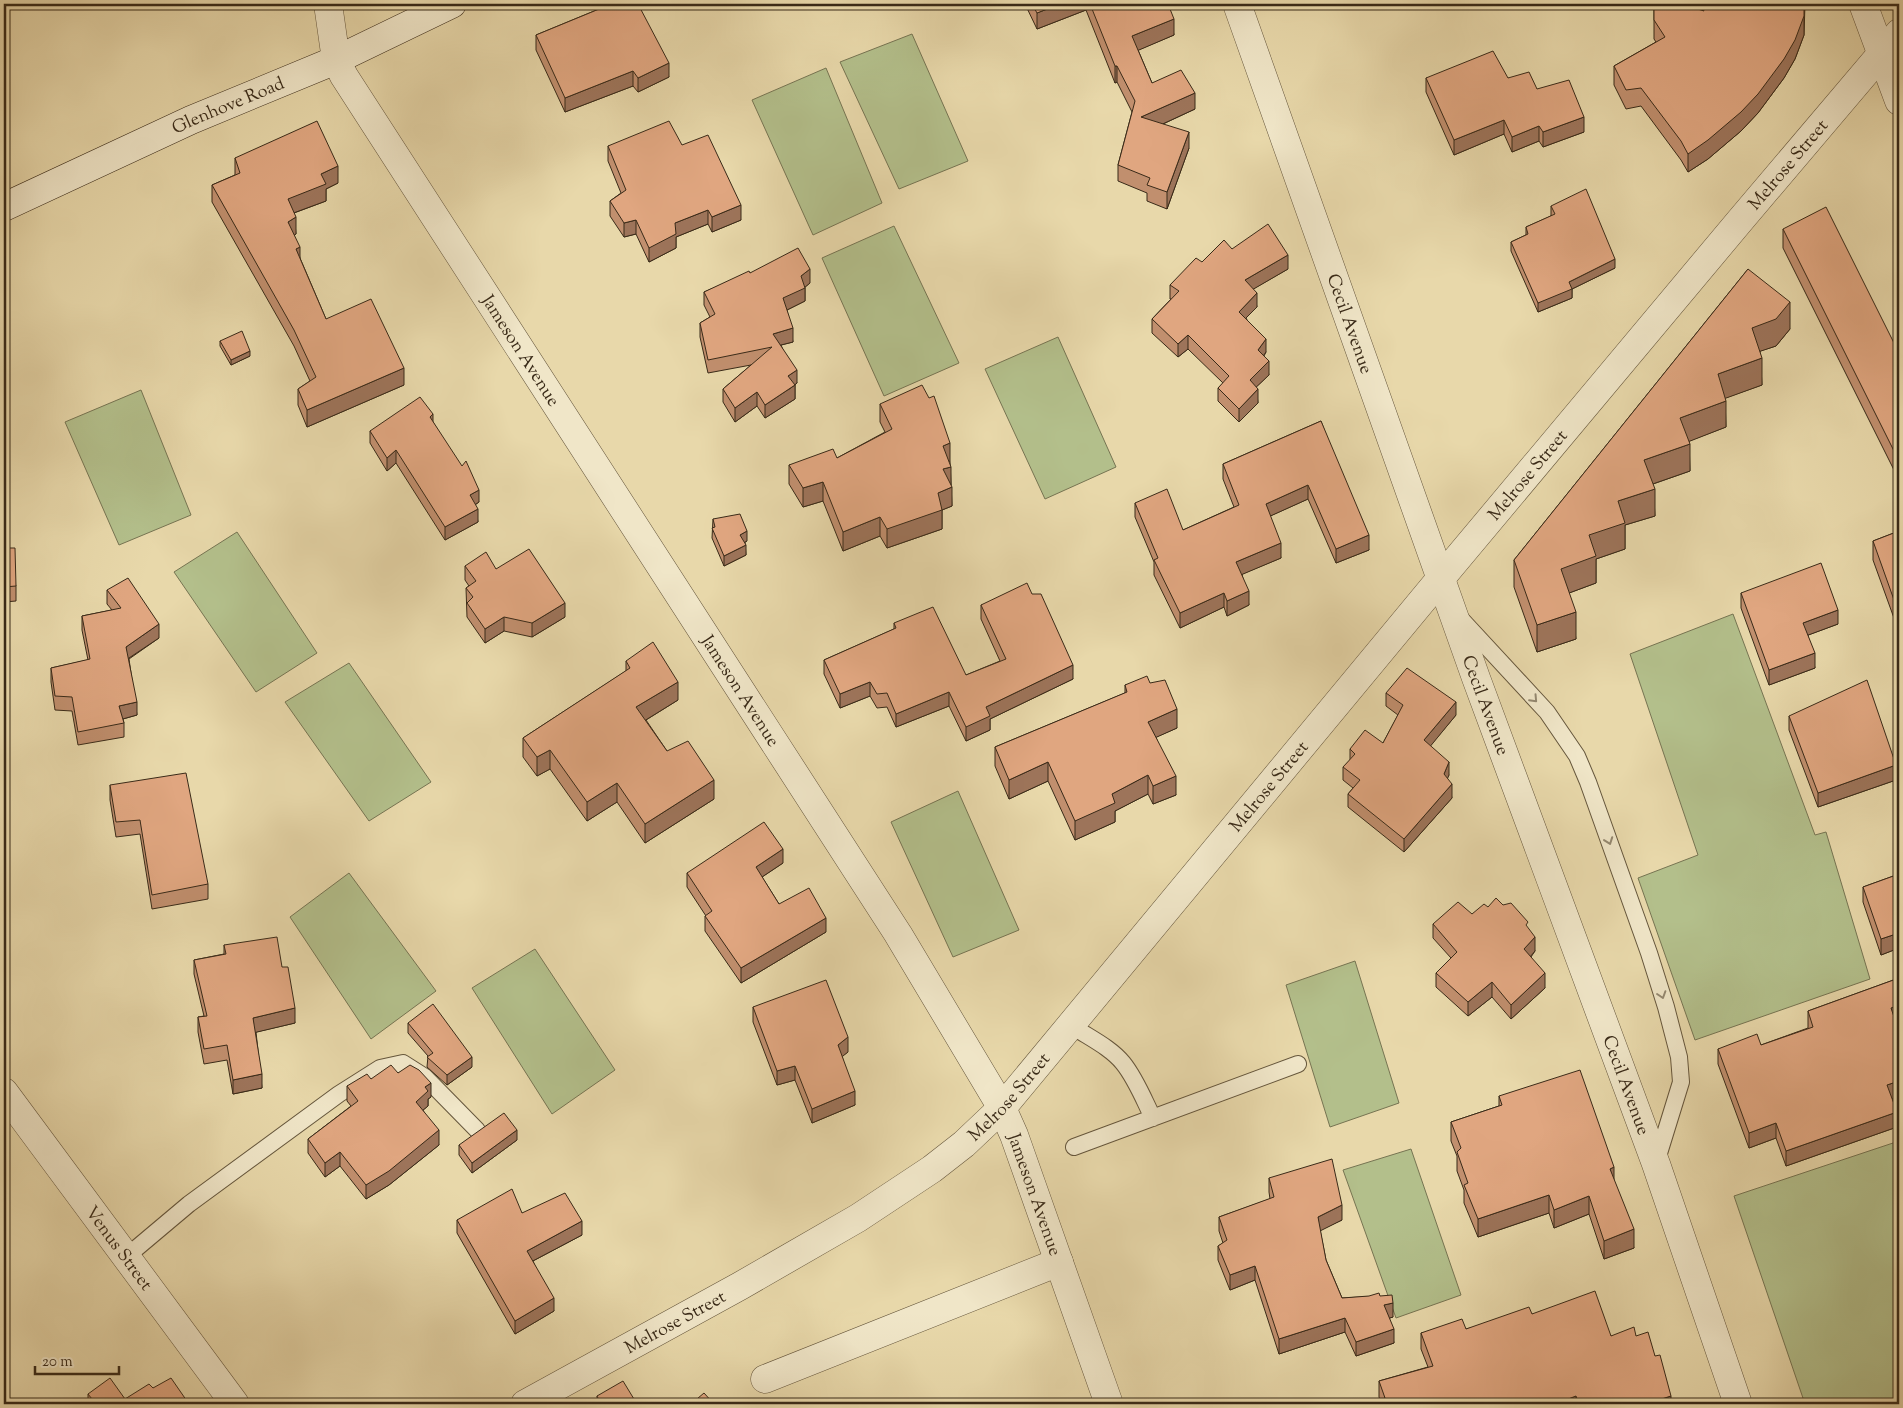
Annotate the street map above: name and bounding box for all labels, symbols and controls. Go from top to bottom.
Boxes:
street label: Glenhove Road [168,72,289,142]
street label: Melrose Street [1743,115,1835,217]
street label: Cecil Avenue [1319,270,1378,378]
street label: Jameson Avenue [473,290,565,412]
street label: Melrose Street [1483,425,1575,527]
street label: Jameson Avenue [693,630,785,753]
street label: Cecil Avenue [1454,652,1515,759]
one-way arrow [1528,693,1537,702]
street label: Melrose Street [1224,736,1316,839]
one-way arrow [1603,836,1613,845]
one-way arrow [1656,990,1666,998]
street label: Cecil Avenue [1594,1032,1655,1139]
street label: Melrose Street [963,1048,1057,1149]
street label: Jameson Avenue [999,1129,1067,1260]
street label: Venus Street [78,1201,158,1297]
street label: Melrose Street [621,1285,731,1362]
scale bar [35,1343,119,1375]
text: 20 m [42,1352,73,1373]

